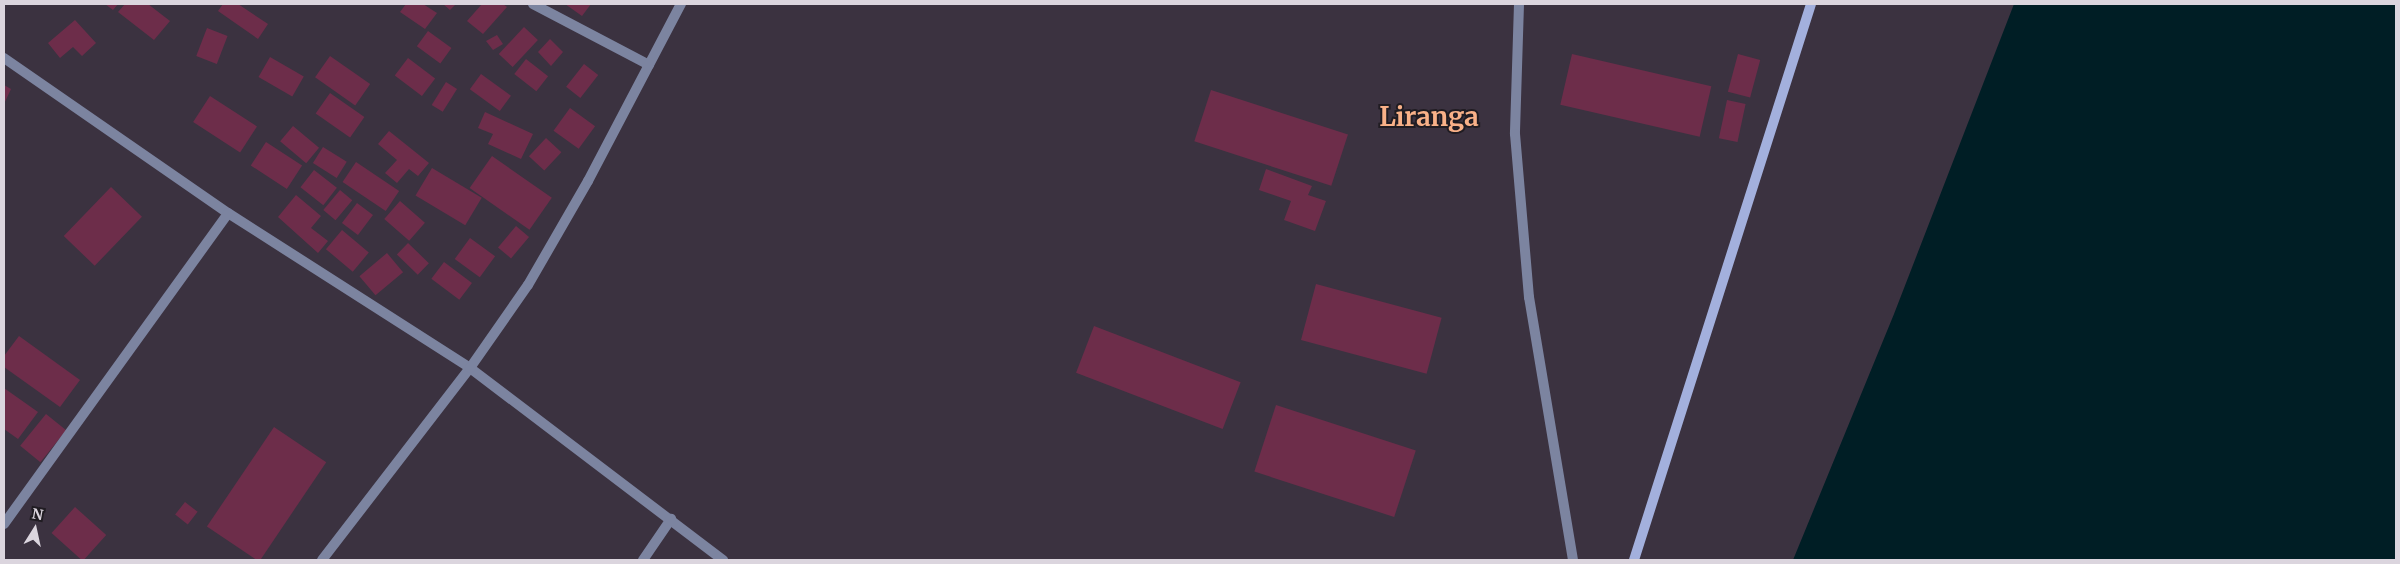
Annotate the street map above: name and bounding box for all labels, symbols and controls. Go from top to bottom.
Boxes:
district label: Liranga [1379,101,1479,133]
north arrow [10,504,60,554]
text: N [31,504,45,524]

